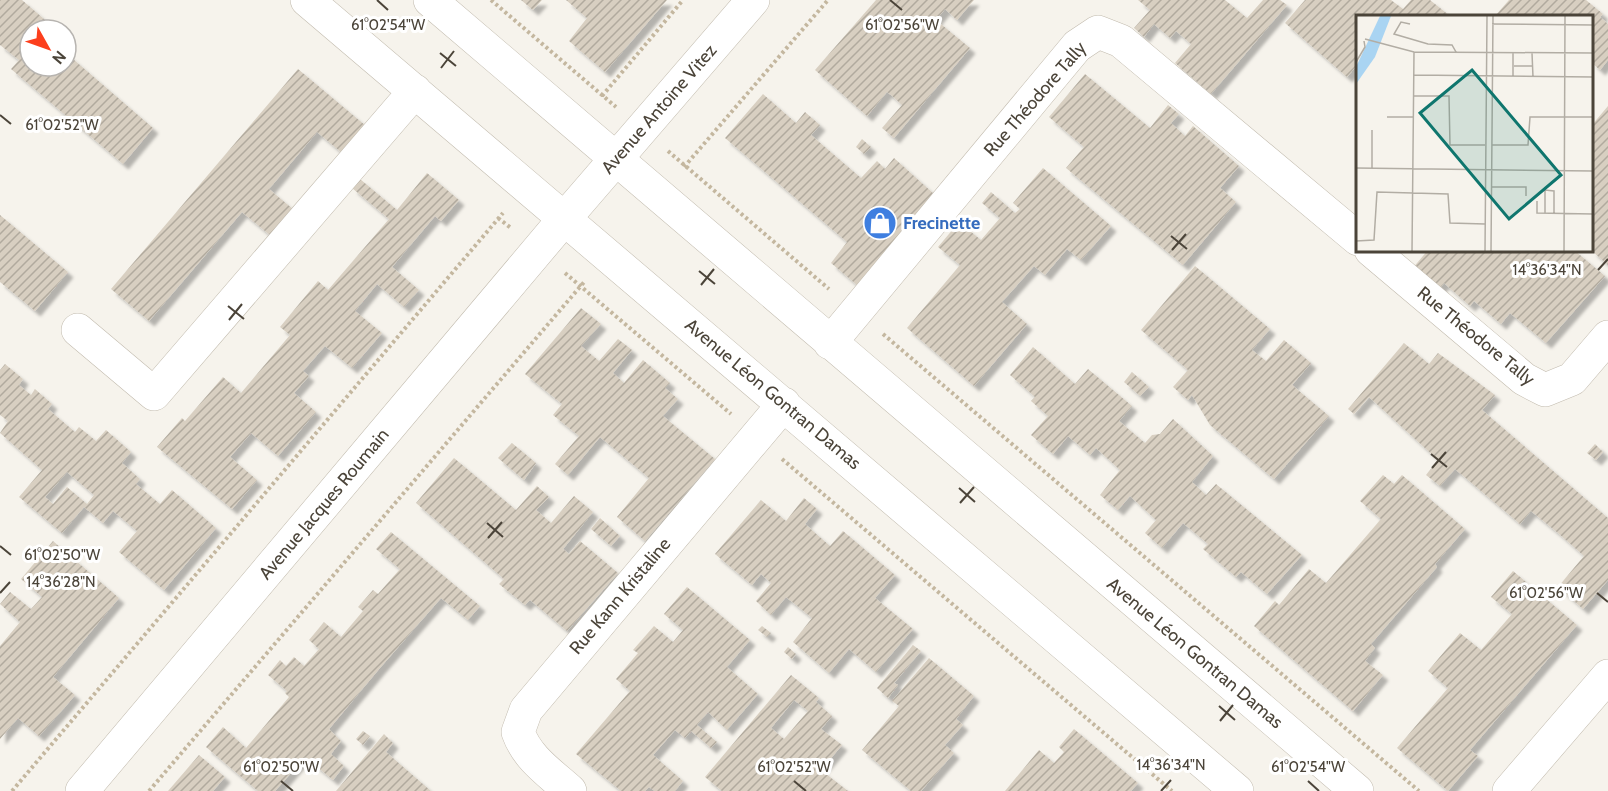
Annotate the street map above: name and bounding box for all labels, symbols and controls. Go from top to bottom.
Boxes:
inset map [1356,15,1593,252]
text: 61°02'54"W [351,16,426,34]
text: 61°02'56"W [865,16,940,34]
north arrow [18,18,78,78]
street label: Rue Théodore Tally [979,37,1091,161]
street label: Avenue Antoine Vitez [597,39,722,178]
text: N [48,47,70,68]
text: 61°02'52"W [25,116,100,134]
shop icon: Frecinette [862,205,898,241]
place label: Frecinette [903,212,980,234]
text: 14°36'34"N [1513,261,1581,279]
street label: Rue Théodore Tally [1413,282,1539,390]
street label: Avenue Léon Gontran Damas [681,314,865,474]
street label: Avenue Jacques Roumain [254,424,394,584]
street label: Rue Kann Kristaline [565,533,675,659]
text: 61°02'50"W [24,546,101,564]
text: 14°36'28"N [26,573,96,591]
street label: Avenue Léon Gontran Damas [1103,573,1287,733]
text: 61°02'56"W [1509,584,1584,602]
text: 14°36'34"N [1137,756,1205,774]
text: 61°02'50"W [243,758,320,776]
text: 61°02'52"W [757,758,832,776]
text: 61°02'54"W [1271,758,1346,776]

